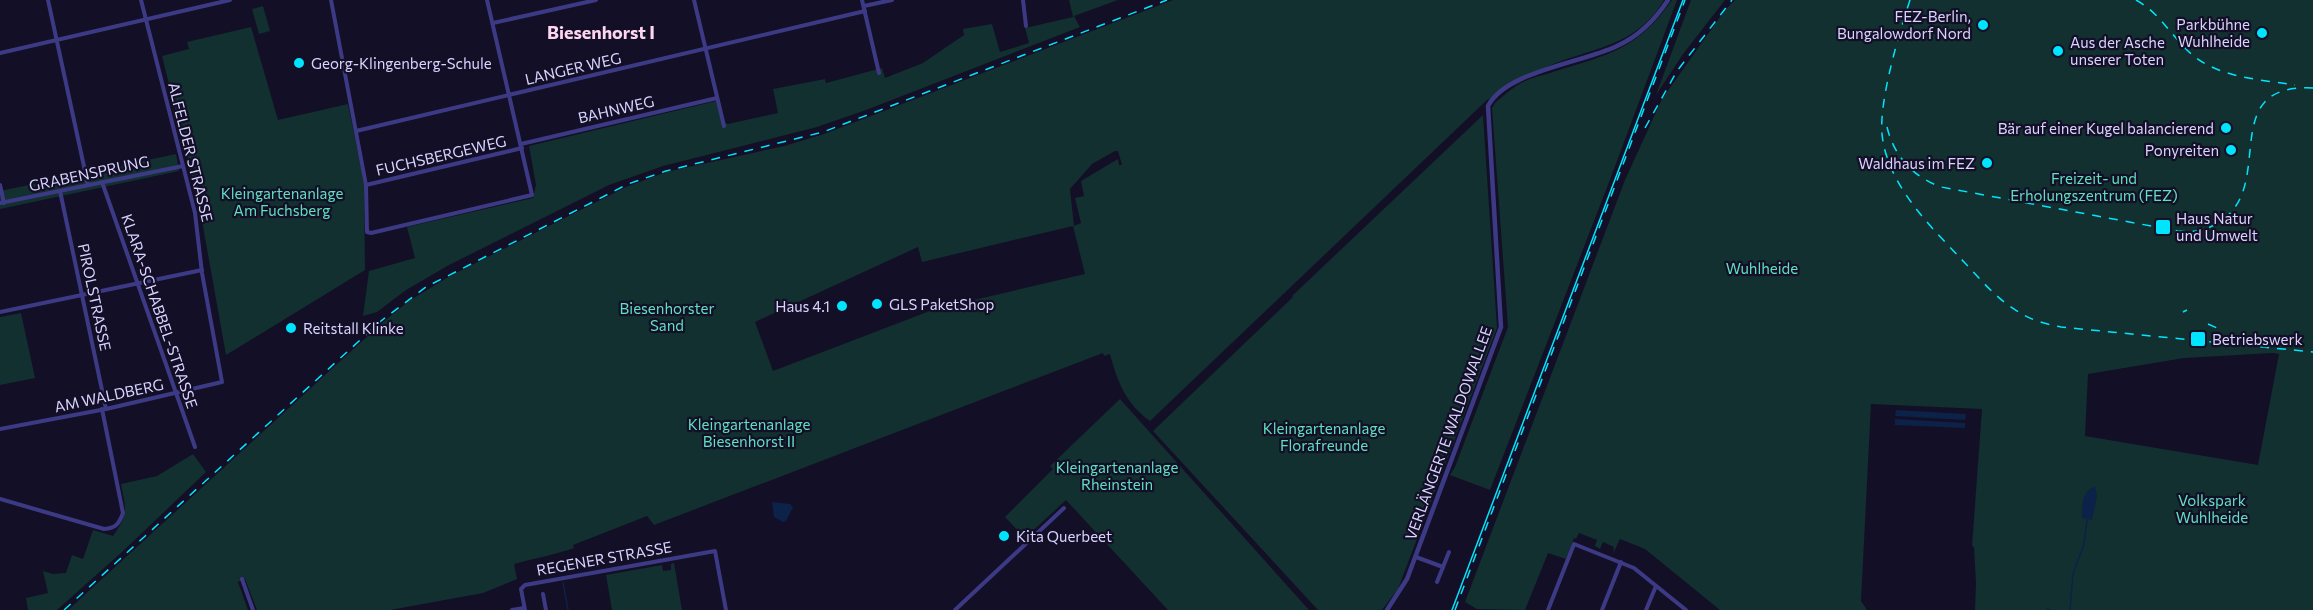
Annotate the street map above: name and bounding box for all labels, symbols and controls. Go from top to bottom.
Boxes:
place label: FEZ-Berlin, Bungalowdorf Nord [1837,7,1971,42]
place label: Parkbühne Wuhlheide [2176,15,2250,50]
marker: FEZ-Berlin, Bungalowdorf Nord [1976,18,1990,32]
district label: Biesenhorst I [547,21,655,43]
marker: Parkbühne Wuhlheide [2255,26,2269,40]
place label: Aus der Asche unserer Toten [2070,33,2165,68]
marker: Aus der Asche unserer Toten [2051,44,2065,58]
street label: LANGER WEG [523,48,623,88]
place label: Georg-Klingenberg-Schule [311,54,492,72]
marker: Georg-Klingenberg-Schule [292,56,306,70]
street label: ALFELDER STRASSE [165,80,217,224]
street label: BAHNWEG [576,91,656,127]
place label: Bär auf einer Kugel balancierend [1998,119,2214,137]
marker: Bär auf einer Kugel balancierend [2219,121,2233,135]
street label: FUCHSBERGEWEG [374,131,508,179]
place label: Ponyreiten [2145,141,2219,159]
marker: Ponyreiten [2224,143,2238,157]
street label: GRABENSPRUNG [27,151,151,195]
place label: Waldhaus im FEZ [1858,154,1975,172]
marker: Waldhaus im FEZ [1980,156,1994,170]
park label: Freizeit- und Erholungszentrum (FEZ) [2010,169,2178,204]
park label: Kleingartenanlage Am Fuchsberg [221,184,343,219]
place label: Haus Natur und Umwelt [2176,209,2258,244]
street label: KLARA-SCHABBEL-STRASSE [118,211,202,411]
marker: Haus Natur und Umwelt [2154,218,2172,236]
street label: PIROLSTRASSE [75,242,115,352]
park label: Wuhlheide [1726,259,1798,277]
place label: GLS PaketShop [889,295,995,313]
place label: Haus 4.1 [775,297,830,315]
marker: GLS PaketShop [870,297,884,311]
park label: Biesenhorster Sand [620,299,714,334]
marker: Haus 4.1 [835,299,849,313]
place label: Reitstall Klinke [303,319,404,337]
marker: Reitstall Klinke [284,321,298,335]
street label: VERLÄNGERTE WALDOWALLEE [1401,324,1495,542]
marker: Betriebswerk [2189,330,2207,348]
place label: Betriebswerk [2212,330,2303,348]
street label: AM WALDBERG [53,375,165,415]
park label: Kleingartenanlage Biesenhorst II [688,415,810,450]
park label: Kleingartenanlage Florafreunde [1263,419,1385,454]
park label: Kleingartenanlage Rheinstein [1056,458,1178,493]
park label: Volkspark Wuhlheide [2176,491,2248,526]
place label: Kita Querbeet [1016,527,1112,545]
marker: Kita Querbeet [997,529,1011,543]
street label: REGENER STRASSE [535,537,673,579]

